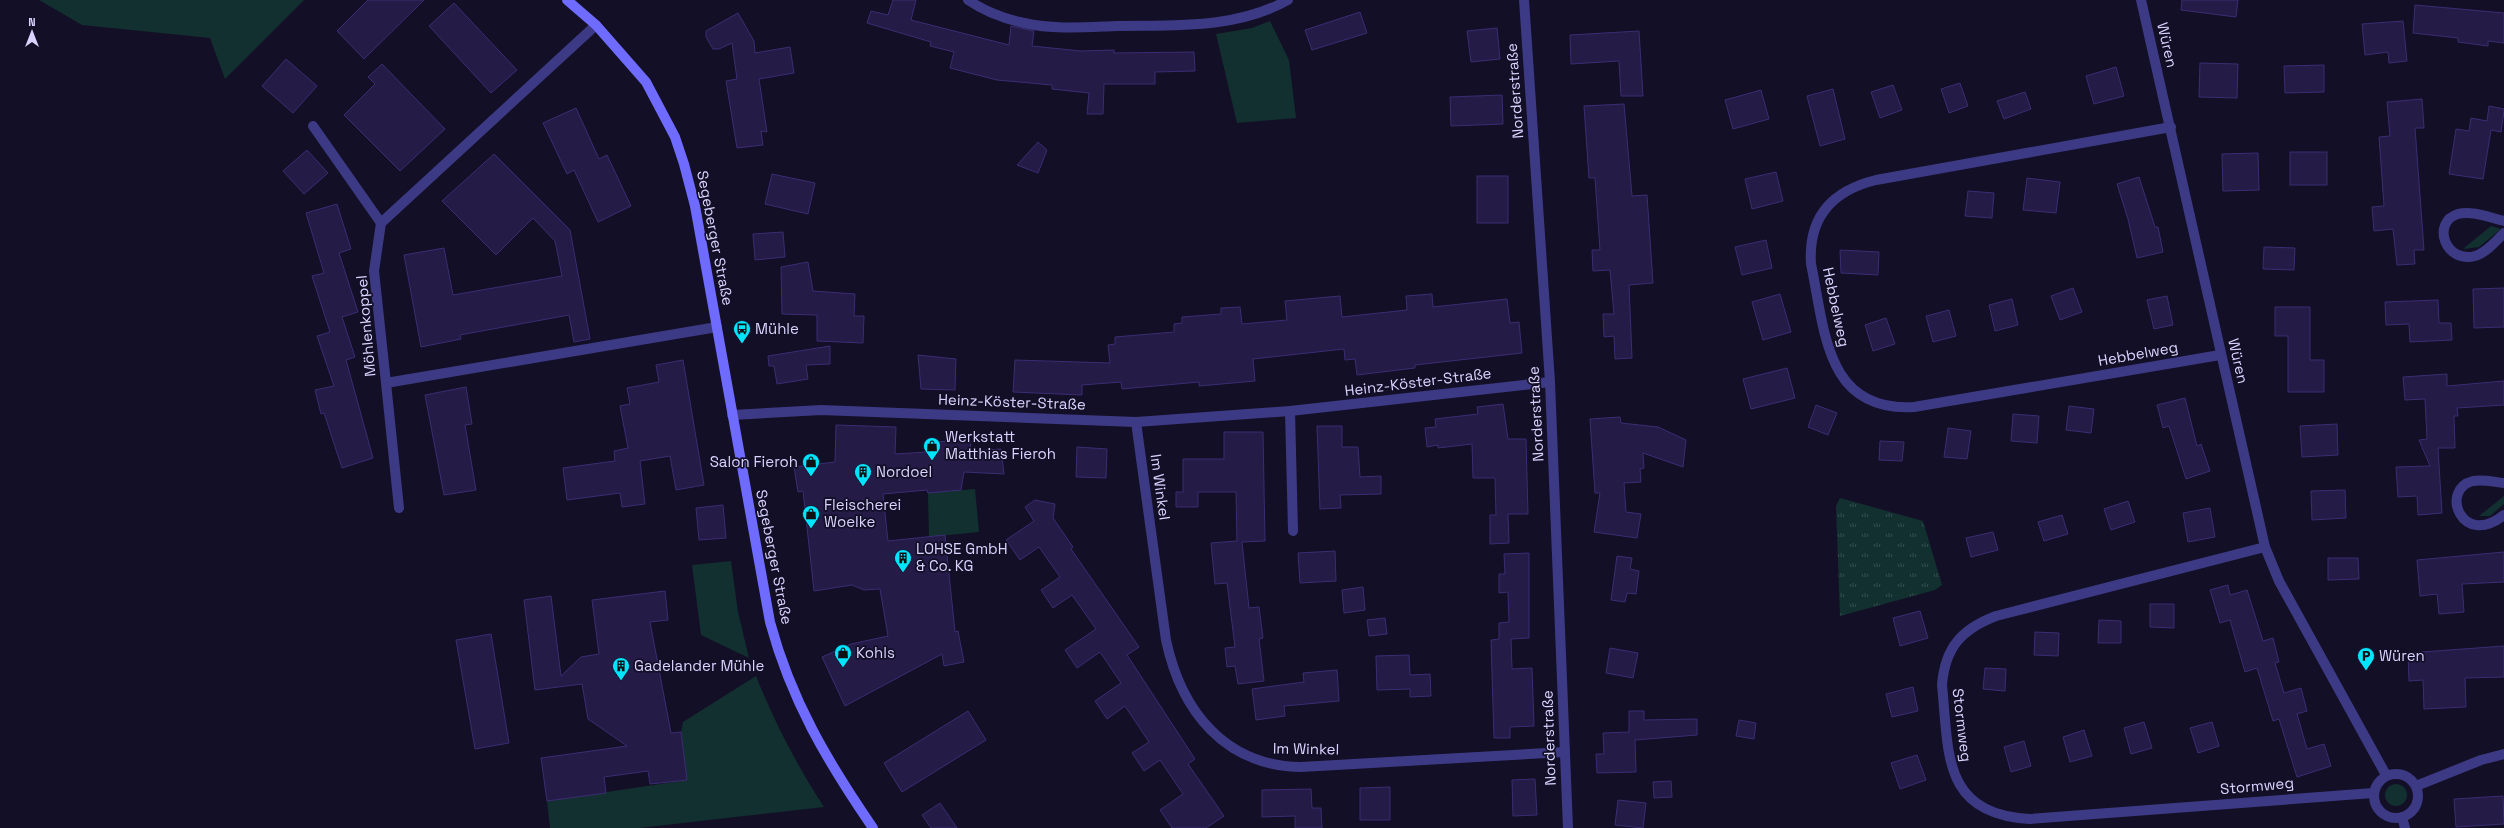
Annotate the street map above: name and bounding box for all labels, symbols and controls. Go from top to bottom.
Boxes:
north arrow [12,12,52,52]
text: N [28,15,36,29]
street label: Würen [2153,20,2182,69]
street label: Norderstraße [1502,43,1527,139]
street label: Segeberger Straße [693,169,738,307]
street label: Hebbelweg [1819,265,1854,348]
street label: Möhlenkoppel [352,274,379,378]
bus stop icon: Mühle [732,319,752,344]
place label: Mühle [755,319,799,338]
street label: Würen [2224,336,2253,385]
street label: Hebbelweg [2096,337,2179,370]
street label: Heinz-Köster-Straße [1343,363,1493,400]
street label: Norderstraße [1524,366,1547,462]
street label: Heinz-Köster-Straße [938,389,1086,414]
place label: Werkstatt Matthias Fieroh [945,427,1056,463]
shop icon: Werkstatt Matthias Fieroh [922,436,942,461]
place label: Salon Fieroh [710,452,798,471]
shop icon: Salon Fieroh [801,452,821,477]
street label: Im Winkel [1146,453,1175,521]
building icon: Nordoel [853,462,873,487]
place label: Nordoel [876,462,932,481]
street label: Segeberger Straße [752,488,797,626]
place label: Fleischerei Woelke [824,495,901,531]
shop icon: Fleischerei Woelke [801,504,821,529]
place label: LOHSE GmbH & Co. KG [916,539,1008,575]
building icon: LOHSE GmbH & Co. KG [893,548,913,573]
shop icon: Kohls [833,643,853,668]
place label: Kohls [856,643,895,662]
parking icon: Würen [2356,646,2376,671]
place label: Würen [2379,646,2425,665]
building icon: Gadelander Mühle [611,656,631,681]
place label: Gadelander Mühle [634,656,764,675]
street label: Stormweg [1949,687,1976,763]
street label: Norderstraße [1537,690,1560,786]
street label: Im Winkel [1273,738,1339,759]
street label: Stormweg [2219,773,2295,798]

